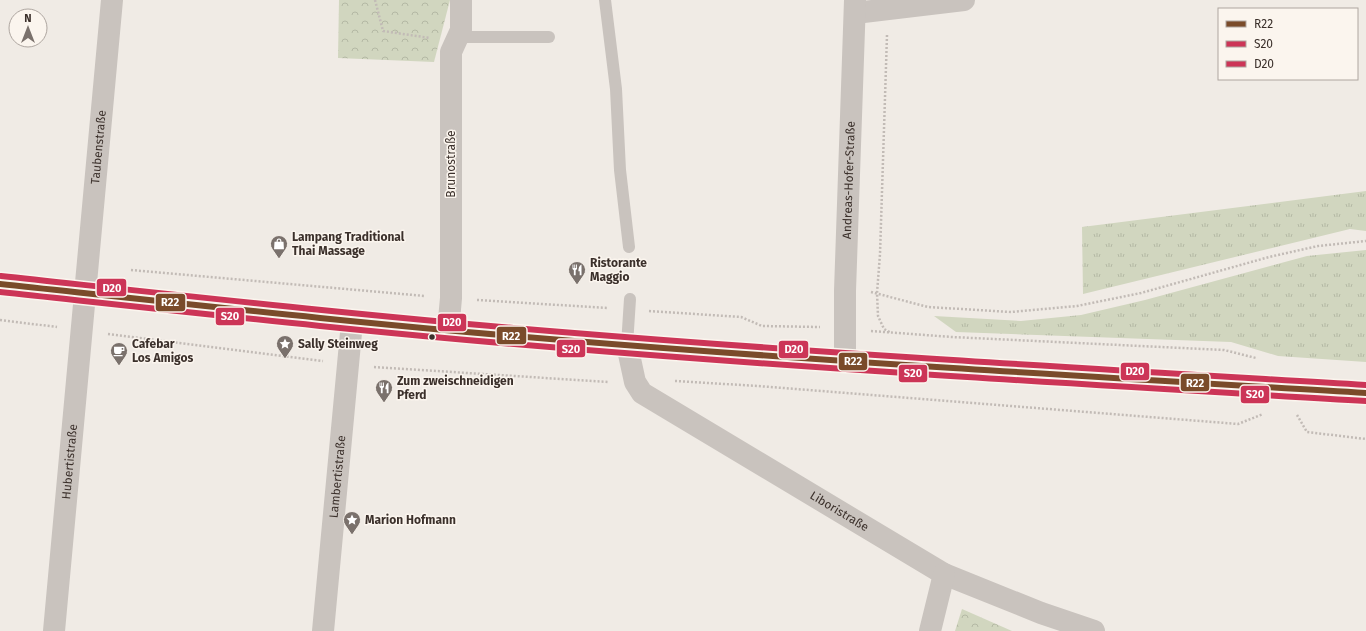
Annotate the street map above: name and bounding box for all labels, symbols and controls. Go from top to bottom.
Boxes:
north arrow [8,8,48,48]
legend [1218,8,1358,80]
text: N [24,12,32,25]
text: R22 [1254,17,1273,31]
text: S20 [1254,37,1273,51]
text: D20 [1254,57,1274,71]
street label: Taubenstraße [88,109,109,185]
street label: Andreas-Hofer-Straße [840,121,858,239]
street label: Brunostraße [444,130,458,198]
place label: Lampang Traditional Thai Massage [292,230,405,258]
shop icon: Lampang Traditional Thai Massage [269,234,289,259]
place label: Ristorante Maggio [590,256,647,284]
restaurant icon: Ristorante Maggio [567,260,587,285]
line badge: D20 [96,278,127,297]
text: D20 [102,282,122,295]
line badge: R22 [155,293,186,312]
text: R22 [161,296,179,309]
line badge: S20 [215,307,245,326]
text: S20 [221,310,240,323]
line badge: D20 [437,313,467,332]
text: D20 [442,316,462,329]
line badge: R22 [496,326,527,345]
text: R22 [502,330,520,343]
unlabelled marker [427,332,437,342]
place icon: Sally Steinweg [275,334,295,359]
place label: Cafebar Los Amigos [132,337,193,365]
place label: Sally Steinweg [298,337,378,351]
line badge: S20 [556,339,586,358]
line badge: D20 [778,340,809,359]
cafe icon: Cafebar Los Amigos [109,341,129,366]
text: S20 [562,343,581,356]
text: D20 [784,343,804,356]
line badge: R22 [838,352,868,371]
text: R22 [844,355,862,368]
line badge: D20 [1120,362,1150,381]
line badge: S20 [898,364,928,383]
text: D20 [1125,365,1145,378]
text: S20 [904,367,923,380]
line badge: R22 [1180,373,1210,392]
place label: Zum zweischneidigen Pferd [397,374,514,402]
text: R22 [1186,377,1204,390]
restaurant icon: Zum zweischneidigen Pferd [374,378,394,403]
line badge: S20 [1240,385,1270,404]
text: S20 [1246,388,1265,401]
street label: Hubertistraße [59,423,80,500]
street label: Lambertistraße [327,435,348,519]
street label: Liboristraße [807,488,871,534]
place icon: Marion Hofmann [342,510,362,535]
place label: Marion Hofmann [365,513,456,527]

